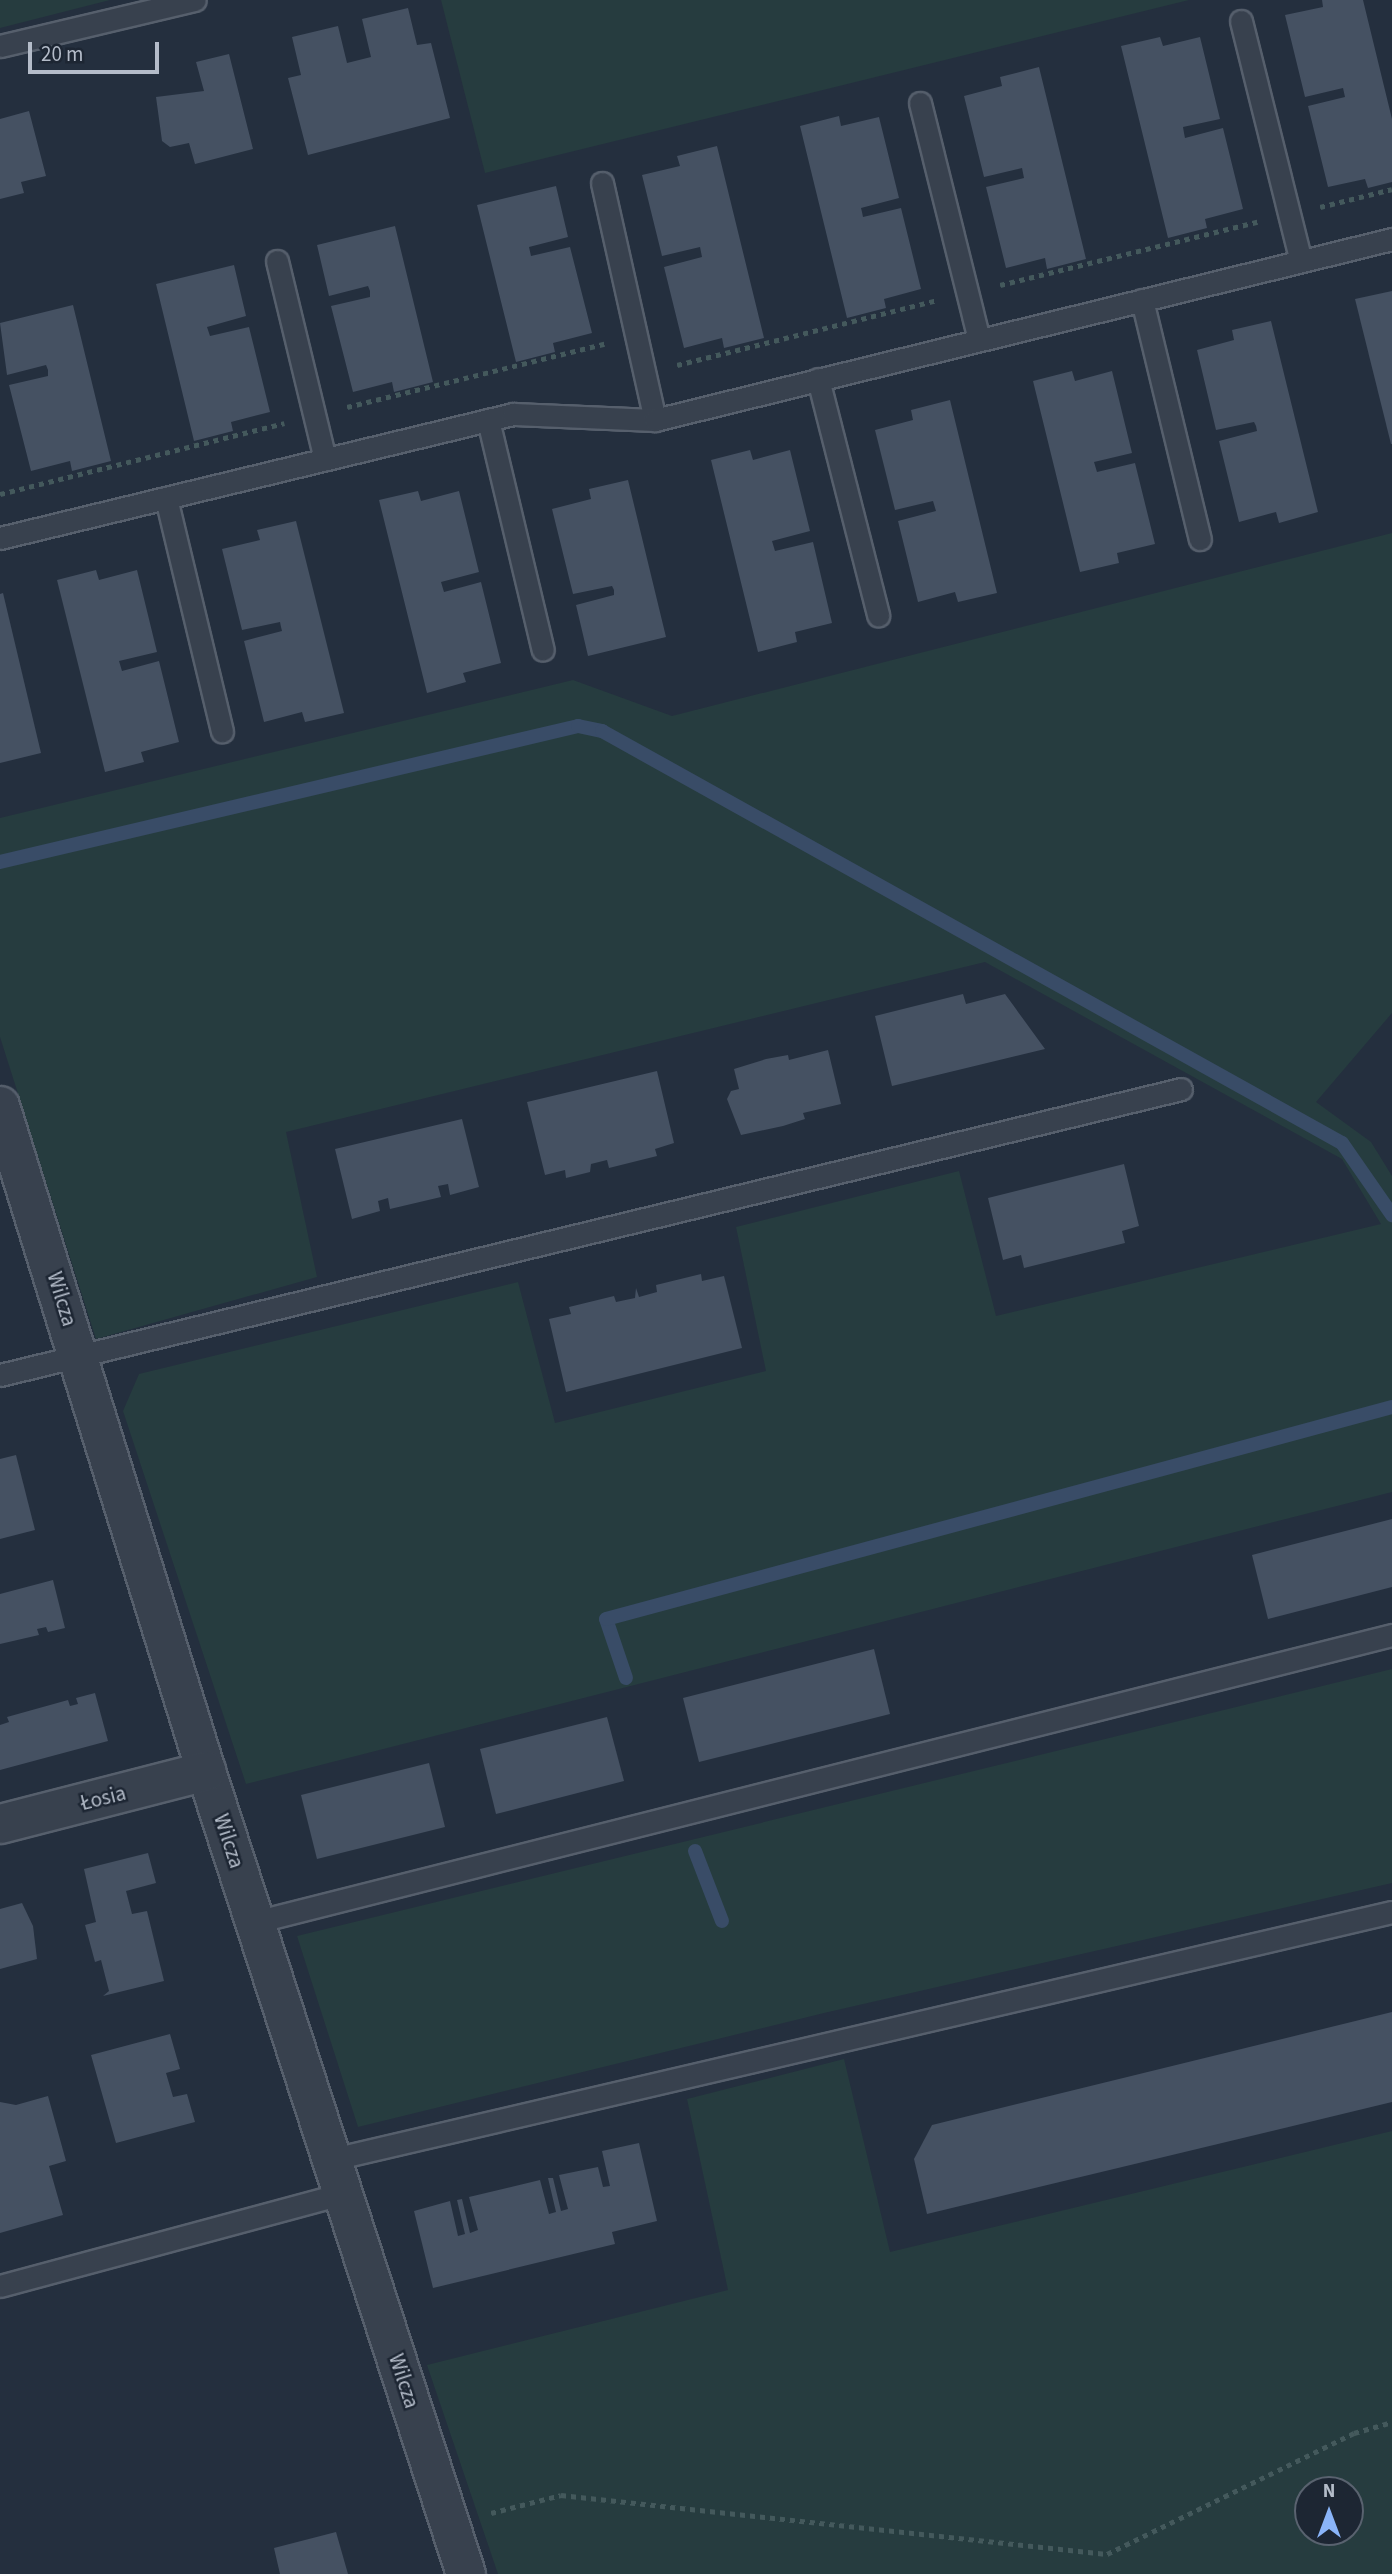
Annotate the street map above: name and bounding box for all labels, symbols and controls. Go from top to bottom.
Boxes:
scale bar [32,28,163,72]
text: 20 m [41,39,83,69]
street label: Wilcza [42,1269,82,1329]
street label: Łosia [78,1780,128,1816]
street label: Wilcza [208,1811,250,1871]
street label: Wilcza [383,2351,425,2411]
north arrow [1294,2476,1364,2546]
text: N [1323,2478,1335,2505]

